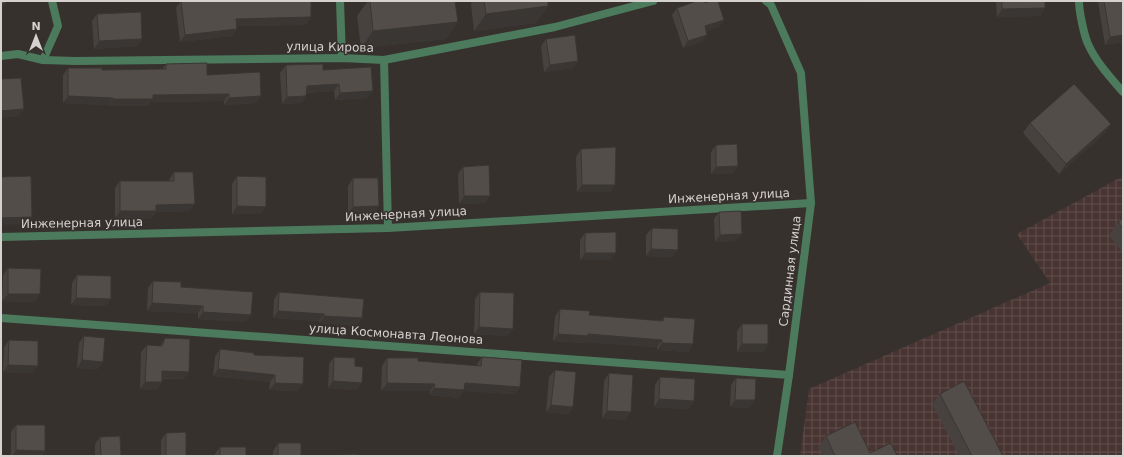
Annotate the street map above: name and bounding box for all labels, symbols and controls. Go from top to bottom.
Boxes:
north arrow [16,16,56,56]
text: N [31,20,41,33]
street label: улица Кирова [286,39,374,55]
street label: Инженерная улица [668,186,790,206]
street label: Инженерная улица [345,204,467,224]
street label: Инженерная улица [21,215,143,231]
street label: Сардинная улица [776,215,804,327]
street label: улица Космонавта Леонова [308,321,484,347]

